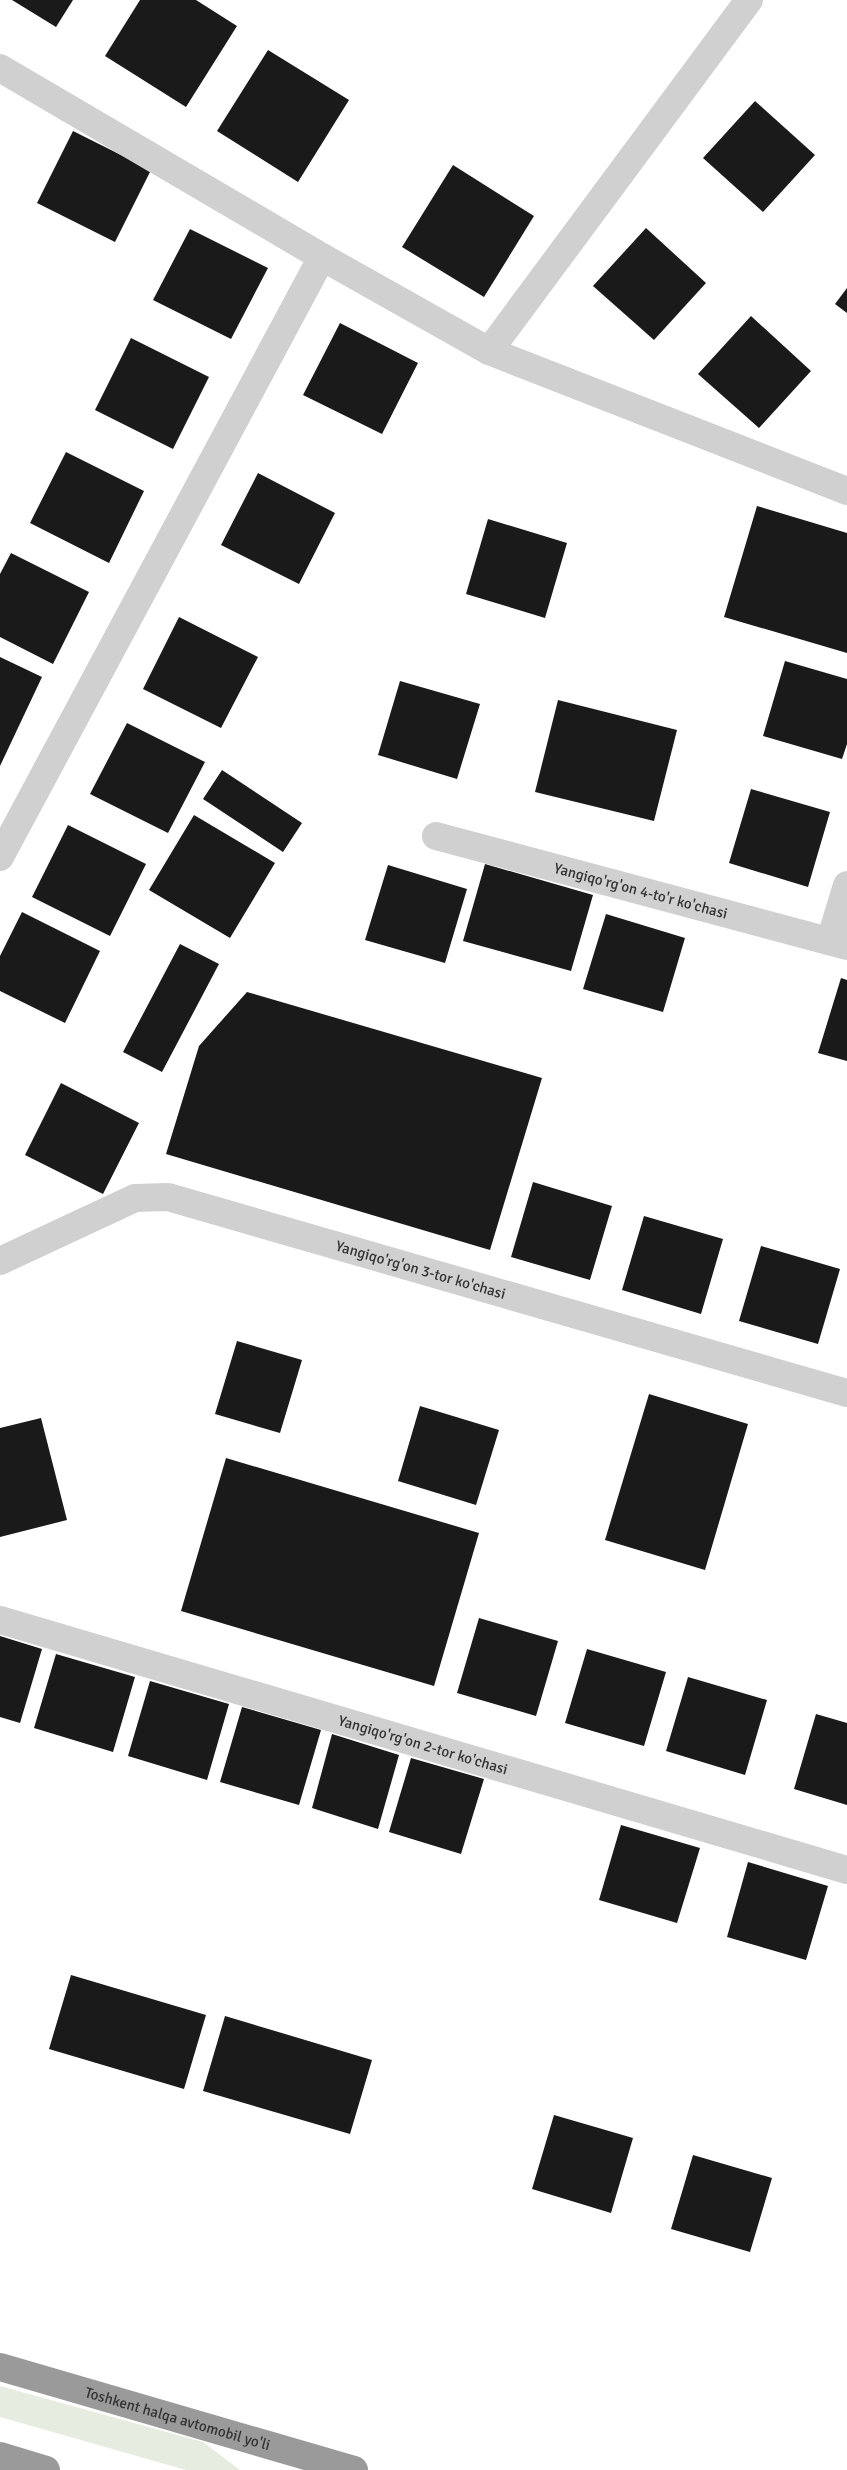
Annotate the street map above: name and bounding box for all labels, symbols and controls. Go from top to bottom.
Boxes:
street label: Yangiqo'rg'on 4-to'r ko'chasi [552,859,730,923]
street label: Yangiqo'rg'on 3-tor ko'chasi [334,1237,508,1303]
street label: Yangiqo'rg'on 2-tor ko'chasi [336,1711,510,1778]
street label: Toshkent halqa avtomobil yo'li [83,2383,272,2454]

